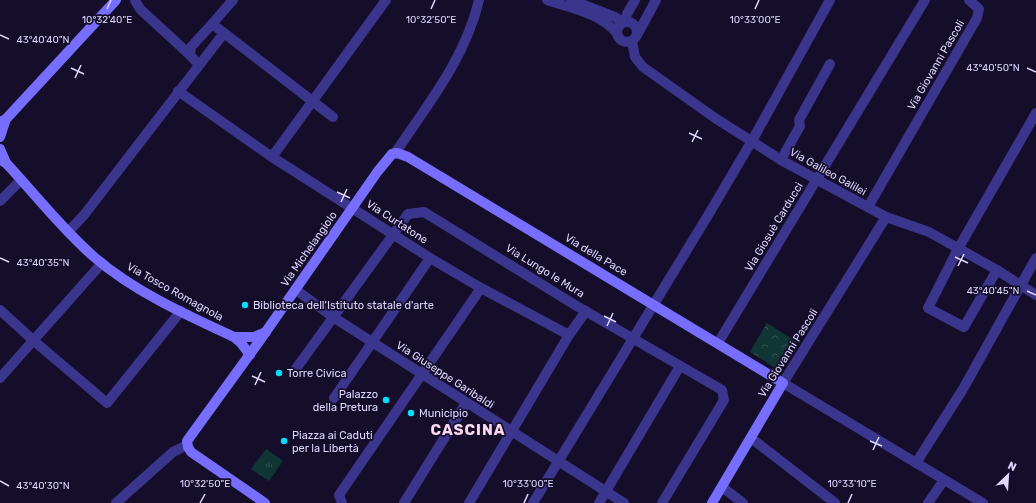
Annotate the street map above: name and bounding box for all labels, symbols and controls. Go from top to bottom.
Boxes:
text: 10°32'40"E [82,14,132,26]
text: 10°32'50"E [406,14,456,26]
text: 10°33'00"E [729,14,781,26]
street label: Via Giovanni Pascoli [905,18,967,112]
text: 43°40'40"N [16,34,70,46]
text: 43°40'50"N [966,62,1020,74]
street label: Via Galileo Galilei [787,146,869,198]
street label: Via Giosuè Carducci [742,180,806,274]
street label: Via Curtatone [364,197,430,247]
street label: Via Michelangiolo [278,209,340,289]
street label: Via della Pace [562,231,630,279]
street label: Via Lungo le Mura [503,242,587,300]
text: 43°40'35"N [16,257,70,269]
street label: Via Tosco Romagnola [125,260,225,324]
text: 43°40'45"N [967,285,1019,297]
place label: Biblioteca dell'Istituto statale d'arte [253,299,434,312]
marker: Biblioteca dell'Istituto statale d'arte [240,300,250,310]
street label: Via Giovanni Pascoli [755,306,821,400]
street label: Via Giuseppe Garibaldi [394,338,496,412]
place label: Torre Civica [287,367,347,380]
marker: Torre Civica [274,368,284,378]
place label: Palazzo della Pretura [313,388,378,414]
marker: Palazzo della Pretura [381,395,391,405]
place label: Municipio [419,407,468,420]
marker: Municipio [406,408,416,418]
district label: CASCINA [431,421,505,439]
place label: Piazza ai Caduti per la Libertà [292,429,373,455]
marker: Piazza ai Caduti per la Libertà [279,436,289,446]
north arrow [988,455,1028,495]
text: N [1006,459,1018,474]
text: 10°32'50"E [180,478,230,490]
text: 10°33'00"E [502,478,554,490]
text: 10°33'10"E [827,478,877,490]
text: 43°40'30"N [16,480,70,492]

